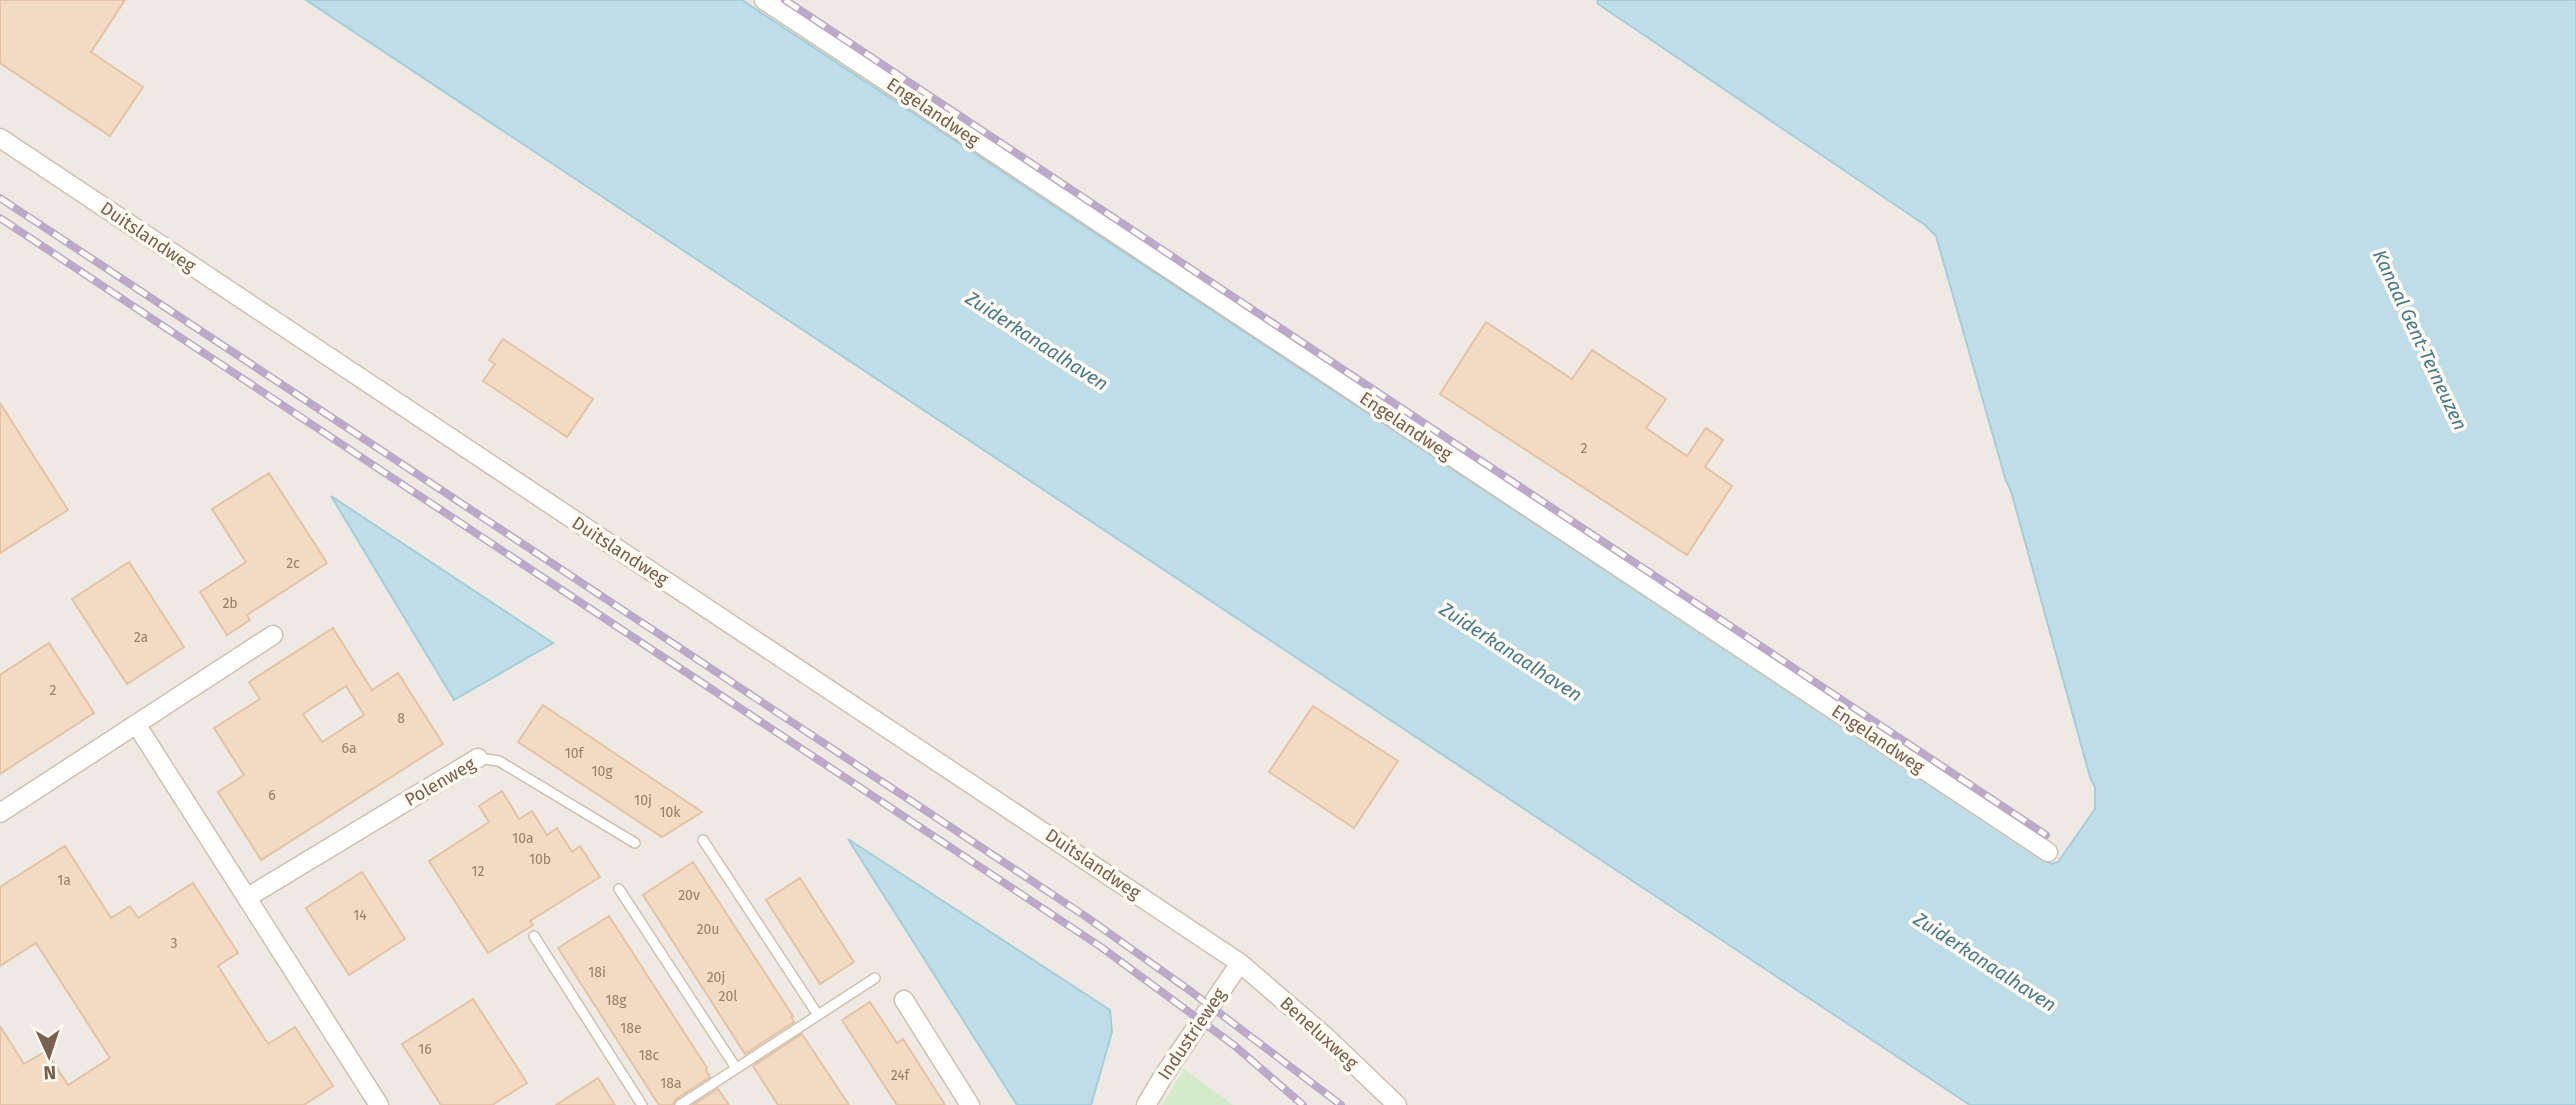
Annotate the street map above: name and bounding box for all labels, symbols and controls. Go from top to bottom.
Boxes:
street label: Engelandweg [882,73,984,151]
street label: Duitslandweg [96,197,200,277]
water label: Kanaal Gent-Terneuzen [2368,246,2472,434]
water label: Zuiderkanaalhaven [961,286,1112,396]
street label: Engelandweg [1355,387,1457,465]
house number: 2 [1581,440,1588,457]
street label: Duitslandweg [568,512,673,591]
house number: 2c [286,555,300,572]
house number: 2b [222,595,238,612]
water label: Zuiderkanaalhaven [1435,597,1586,707]
house number: 2a [134,629,148,646]
house number: 2 [50,682,57,699]
street label: Engelandweg [1827,700,1929,778]
house number: 8 [397,710,405,727]
house number: 6a [341,740,357,757]
house number: 10f [565,745,585,762]
street label: Polenweg [401,753,480,811]
house number: 10g [591,763,613,780]
house number: 6 [268,787,276,804]
house number: 10j [634,792,652,809]
house number: 10k [659,804,681,821]
street label: Duitslandweg [1041,824,1145,904]
house number: 10a [512,830,534,847]
house number: 10b [529,851,551,868]
house number: 12 [472,863,485,880]
house number: 1a [57,872,71,889]
house number: 20v [678,887,700,904]
house number: 14 [353,907,367,924]
water label: Zuiderkanaalhaven [1909,907,2060,1017]
house number: 20u [697,921,719,938]
house number: 3 [171,935,178,952]
house number: 18i [588,964,606,981]
house number: 20j [707,969,725,986]
street label: Industrieweg [1153,983,1231,1084]
house number: 20l [719,988,737,1005]
house number: 18g [605,992,627,1009]
street label: Beneluxweg [1275,992,1363,1074]
house number: 18e [620,1020,642,1037]
north arrow [14,1021,84,1091]
house number: 16 [418,1041,432,1058]
house number: 18c [639,1047,660,1064]
text: N [43,1061,57,1084]
house number: 24f [891,1067,911,1084]
house number: 18a [660,1075,682,1092]

